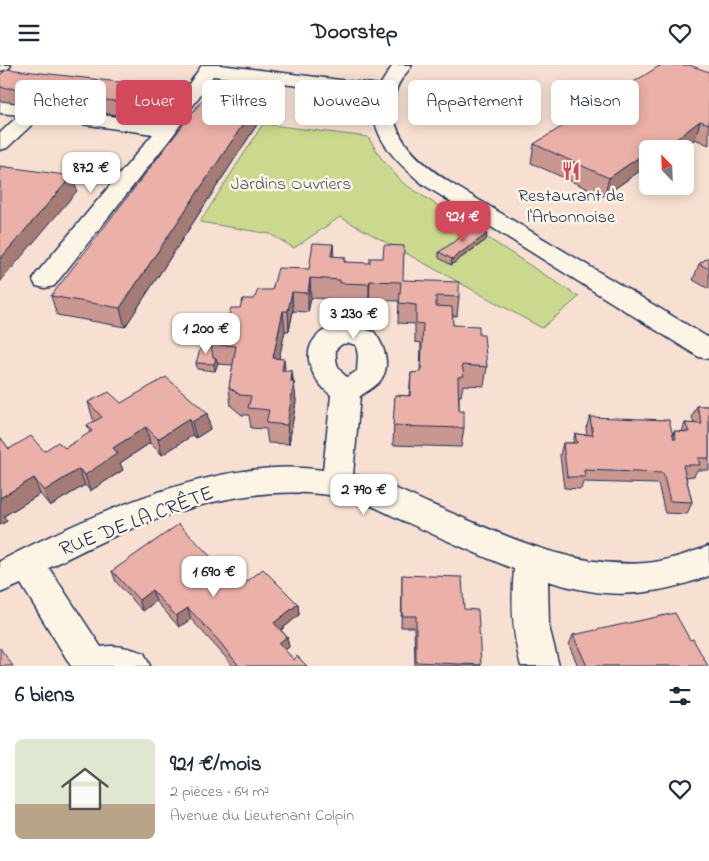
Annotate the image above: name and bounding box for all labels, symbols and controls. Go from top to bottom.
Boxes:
text: Doorstep [311,17,398,49]
icon: menu [15,19,43,47]
icon: heart [666,19,694,47]
chip: Acheter [15,80,106,125]
chip: Louer [116,80,192,125]
chip: Filtres [202,80,285,125]
chip: Nouveau [295,80,398,125]
chip: Appartement [408,80,541,125]
chip: Maison [551,80,639,125]
north arrow [639,140,694,195]
map controls [639,140,694,195]
pin: 872 € [56,151,126,194]
text: 872 € [73,156,109,180]
restaurant icon: Restaurant de l'Arbonnoise [560,160,582,182]
park label: Jardins Ouvriers [231,172,351,198]
place label: Restaurant de l'Arbonnoise [518,184,625,231]
pin: 921 € [428,201,498,243]
text: 921 € [446,205,480,229]
pin: 3 230 € [308,297,400,340]
text: 3 230 € [330,302,378,326]
pin: 1 200 € [160,313,252,355]
text: 1 200 € [183,317,229,341]
pin: 2 790 € [318,473,410,516]
text: 2 790 € [341,478,387,502]
street label: RUE DE LA CRÊTE [55,479,218,565]
pin: 1 690 € [168,555,260,598]
text: 1 690 € [192,560,236,584]
text: 6 biens [15,681,75,711]
icon: filters [666,682,694,710]
text: 921 €/mois [170,750,262,780]
icon: home [55,759,115,819]
icon: heart [666,775,694,803]
text: 2 pièces · 64 m² [170,780,269,804]
text: Avenue du Lieutenant Colpin [170,804,354,828]

